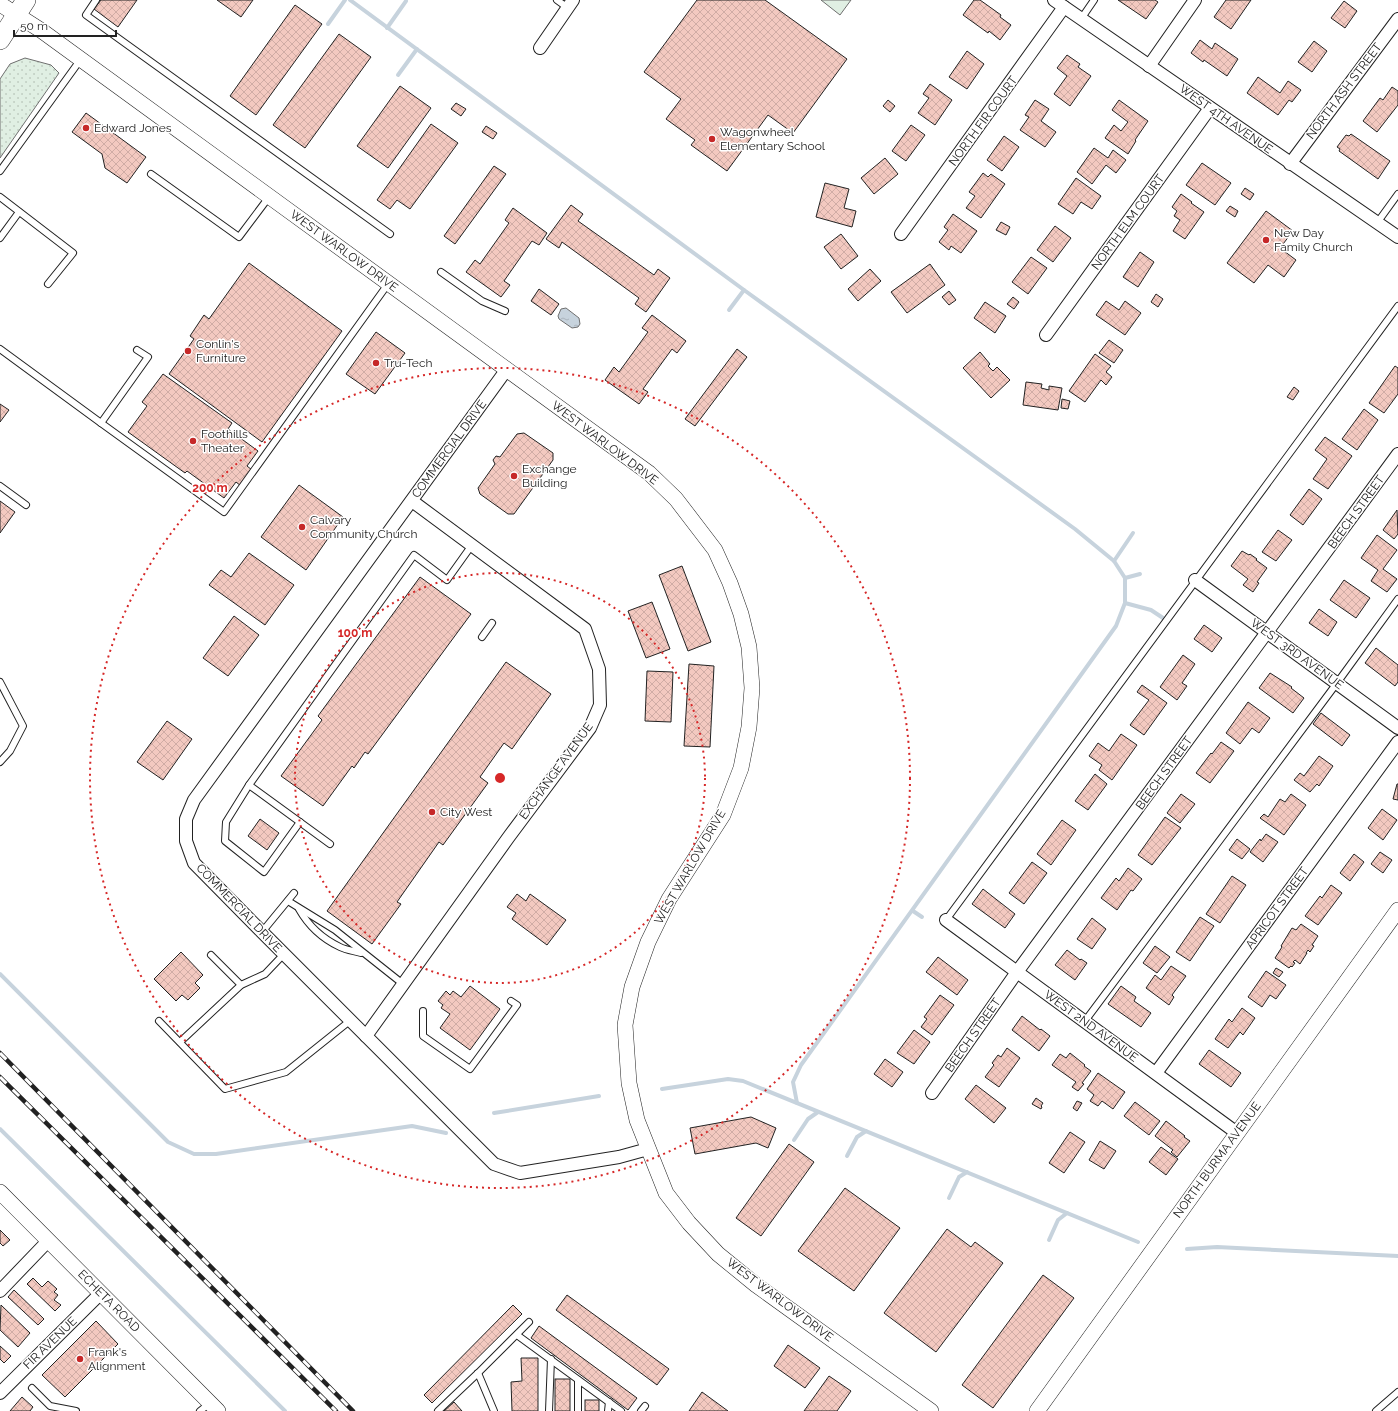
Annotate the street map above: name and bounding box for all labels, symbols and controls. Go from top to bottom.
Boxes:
scale bar [14,12,116,38]
text: 50 m [20,19,48,33]
street label: NORTH ASH STREET [1303,40,1385,142]
street label: NORTH FIR COURT [946,73,1021,169]
street label: WEST 4TH AVENUE [1177,82,1275,156]
place label: Edward Jones [94,121,172,135]
marker: Edward Jones [81,123,91,133]
place label: Wagonwheel Elementary School [720,125,826,153]
marker: Wagonwheel Elementary School [707,134,717,144]
street label: NORTH ELM COURT [1089,171,1168,272]
street label: WEST WARLOW DRIVE [287,207,401,295]
place label: New Day Family Church [1274,226,1353,254]
marker: New Day Family Church [1261,235,1271,245]
place label: Conlin's Furniture [196,337,246,365]
marker: Conlin's Furniture [183,346,193,356]
place label: Tru-Tech [384,356,433,370]
marker: Tru-Tech [371,358,381,368]
street label: COMMERCIAL DRIVE [409,397,489,501]
street label: WEST WARLOW DRIVE [549,398,661,488]
place label: Foothills Theater [201,427,248,455]
marker: Foothills Theater [188,436,198,446]
place label: Exchange Building [522,462,577,490]
marker: Exchange Building [509,471,519,481]
street label: BEECH STREET [1325,472,1388,551]
text: 200 m [192,481,228,495]
place label: Calvary Community Church [310,513,417,541]
marker: Calvary Community Church [297,522,307,532]
street label: WEST 3RD AVENUE [1248,616,1346,692]
text: 100 m [338,626,372,640]
street label: EXCHANGE AVENUE [516,720,596,822]
street label: BEECH STREET [1133,733,1196,812]
centre of rings [493,771,507,785]
place label: City West [440,805,492,819]
marker: City West [427,807,437,817]
street label: WEST WARLOW DRIVE [651,807,729,927]
street label: COMMERCIAL DRIVE [193,861,285,955]
street label: APRICOT STREET [1243,864,1312,952]
street label: WEST 2ND AVENUE [1041,987,1141,1065]
street label: BEECH STREET [942,995,1004,1075]
street label: NORTH BURMA AVENUE [1170,1099,1264,1221]
street label: WEST WARLOW DRIVE [724,1255,836,1345]
street label: ECHETA ROAD [75,1267,143,1335]
street label: FIR AVENUE [20,1314,80,1372]
place label: Frank's Alignment [88,1345,145,1373]
marker: Frank's Alignment [75,1354,85,1364]

